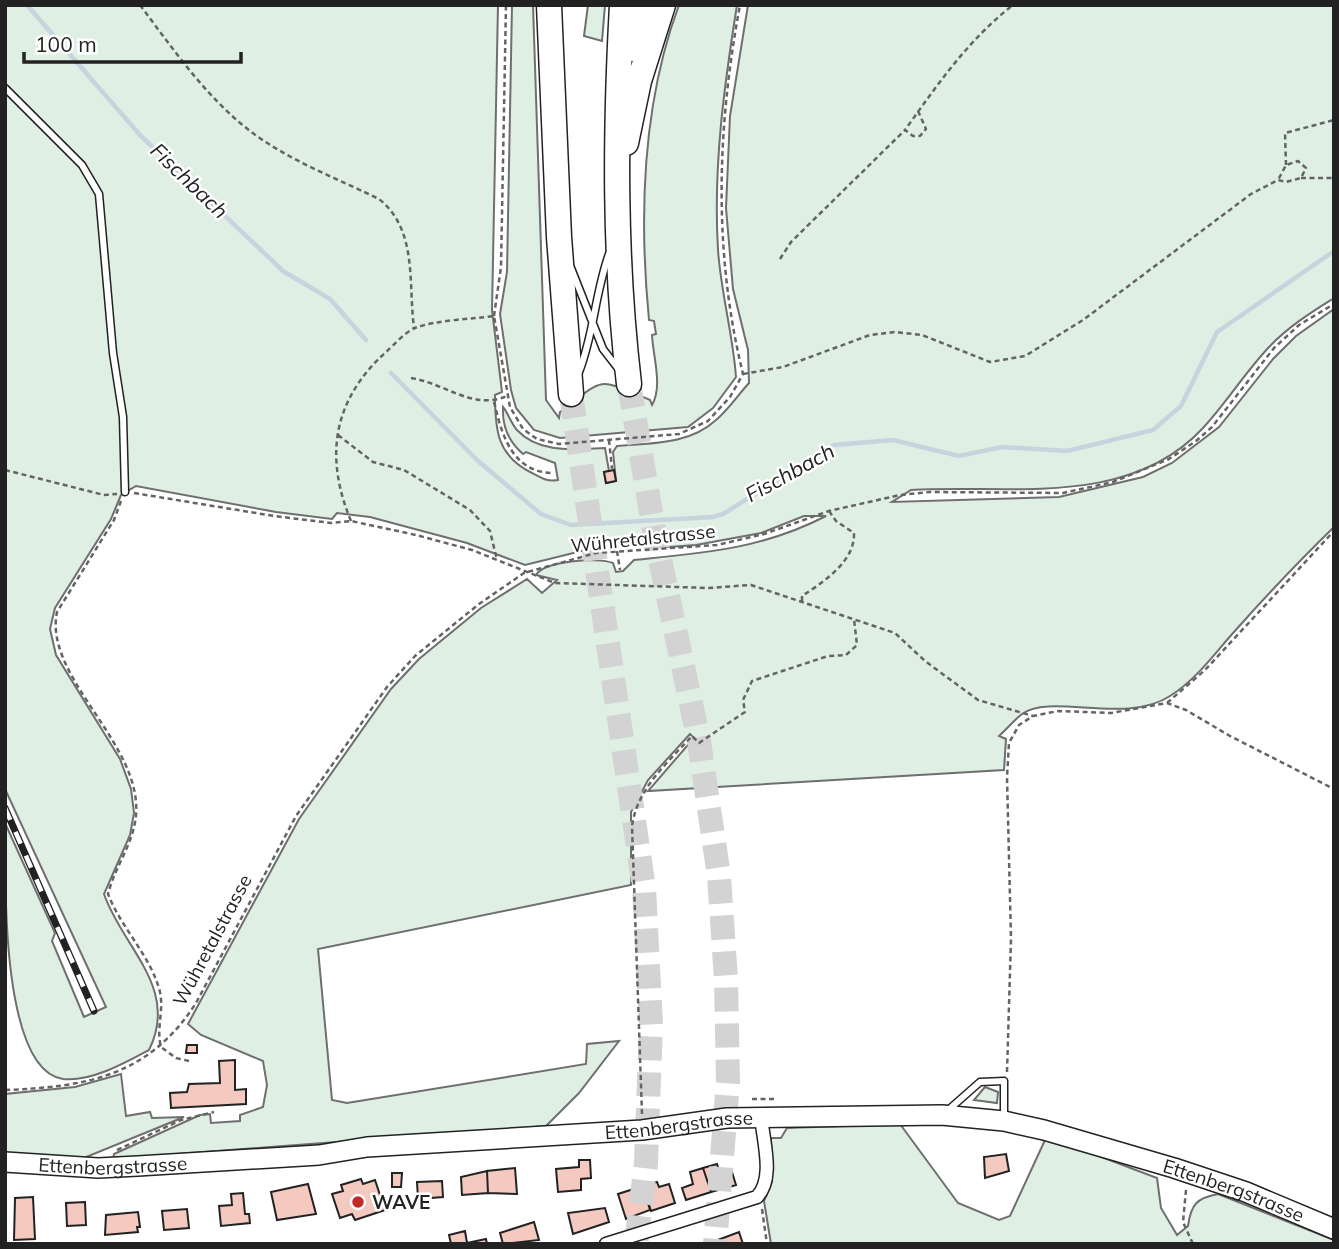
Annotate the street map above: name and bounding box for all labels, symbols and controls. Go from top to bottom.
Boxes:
scale bar [24,21,242,65]
text: 100 m [35,31,97,57]
water label: Fischbach [145,137,234,224]
water label: Fischbach [740,437,839,507]
street label: Wühretalstrasse [569,518,717,558]
street label: Wühretalstrasse [167,870,257,1010]
street label: Ettenbergstrasse [604,1106,753,1144]
street label: Ettenbergstrasse [38,1151,188,1180]
street label: Ettenbergstrasse [1160,1153,1308,1227]
place label: WAVE [372,1190,430,1214]
marker: WAVE [350,1194,366,1210]

